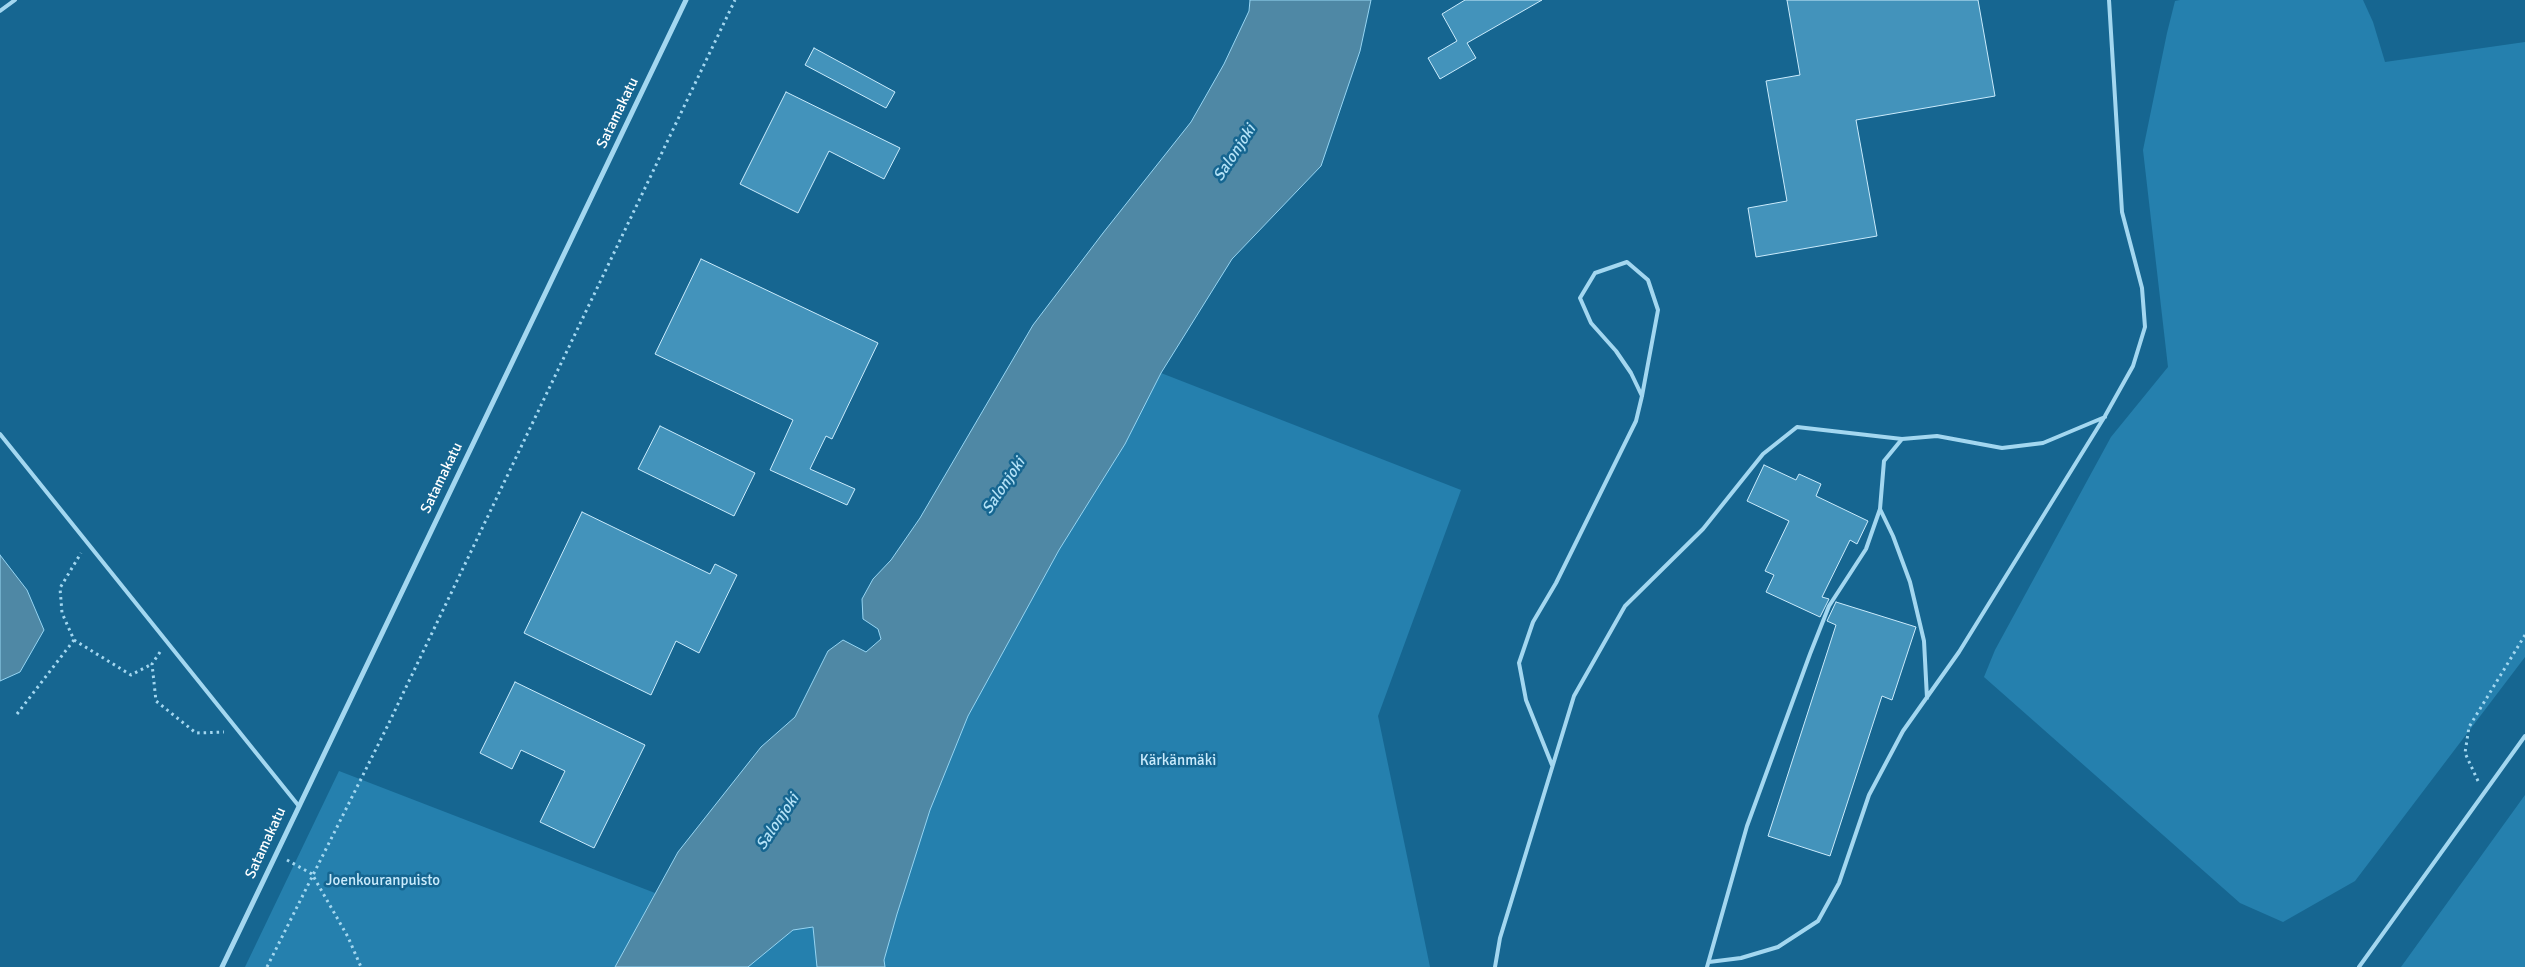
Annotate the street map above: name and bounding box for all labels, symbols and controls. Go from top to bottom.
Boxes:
street label: Satamakatu [593,75,643,151]
water label: Salonjoki [1210,121,1260,185]
street label: Satamakatu [417,440,467,516]
water label: Salonjoki [978,454,1030,518]
park label: Kärkänmäki [1140,752,1216,770]
water label: Salonjoki [752,790,804,854]
street label: Satamakatu [242,804,290,882]
park label: Joenkouranpuisto [326,872,440,890]

